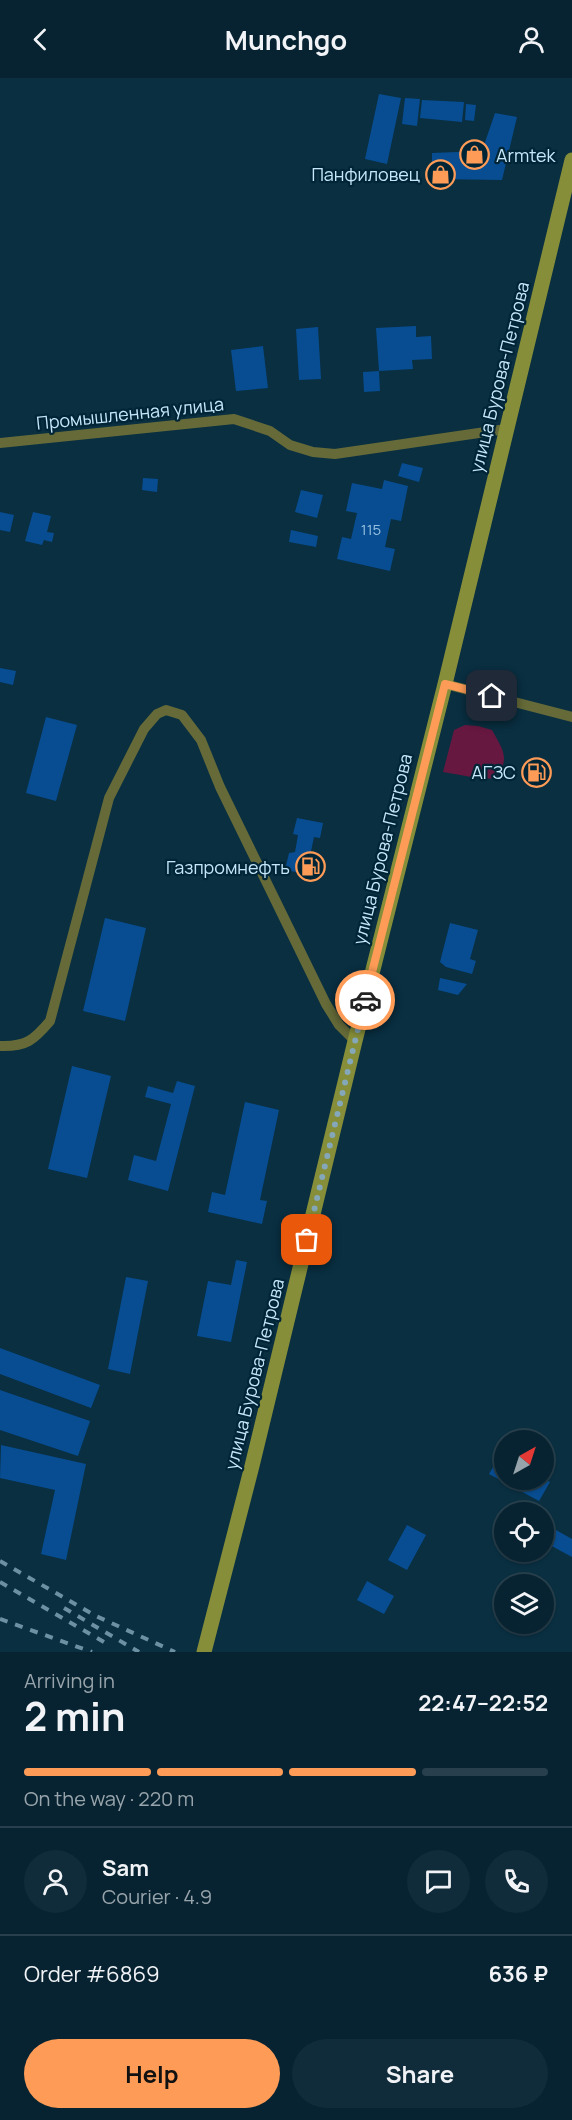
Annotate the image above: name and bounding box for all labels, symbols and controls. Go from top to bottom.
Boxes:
text: Munchgo [225,21,347,58]
icon: back [24,23,57,56]
icon: person [515,23,548,56]
shop icon: Armtek [459,139,491,171]
place label: Armtek [496,143,557,167]
shop icon: Панфиловец [425,158,457,190]
place label: Панфиловец [311,162,420,186]
street label: улица Бурова-Петрова [464,279,534,475]
street label: Промышленная улица [35,391,225,435]
house number: 115 [361,519,381,540]
pin [466,670,517,721]
icon: home [475,679,508,712]
street label: улица Бурова-Петрова [347,751,417,947]
fuel station icon: АГЗС [521,756,553,788]
place label: АГЗС [471,760,516,784]
fuel station icon: Газпромнефть [295,851,327,883]
place label: Газпромнефть [166,855,290,879]
courier [335,970,395,1030]
icon: car [349,984,382,1017]
pin [281,1214,332,1265]
icon: bag [290,1223,323,1256]
street label: улица Бурова-Петрова [219,1276,289,1472]
north arrow [494,1430,554,1490]
map controls [494,1430,554,1634]
button: locate [494,1502,554,1562]
button: layers [494,1574,554,1634]
text: Arriving in [24,1667,115,1694]
text: 22:47–22:52 [418,1688,548,1718]
text: 2 min [24,1689,125,1743]
text: On the way · 220 m [24,1785,194,1812]
button: person [24,1850,87,1913]
button: chat [407,1850,470,1913]
button: phone [485,1850,548,1913]
text: Sam [102,1853,149,1883]
text: Courier · 4.9 [102,1883,212,1910]
text: Order #6869 [24,1959,160,1989]
text: 636 ₽ [488,1959,548,1989]
button: Help [24,2039,280,2108]
button: Share [292,2039,548,2108]

